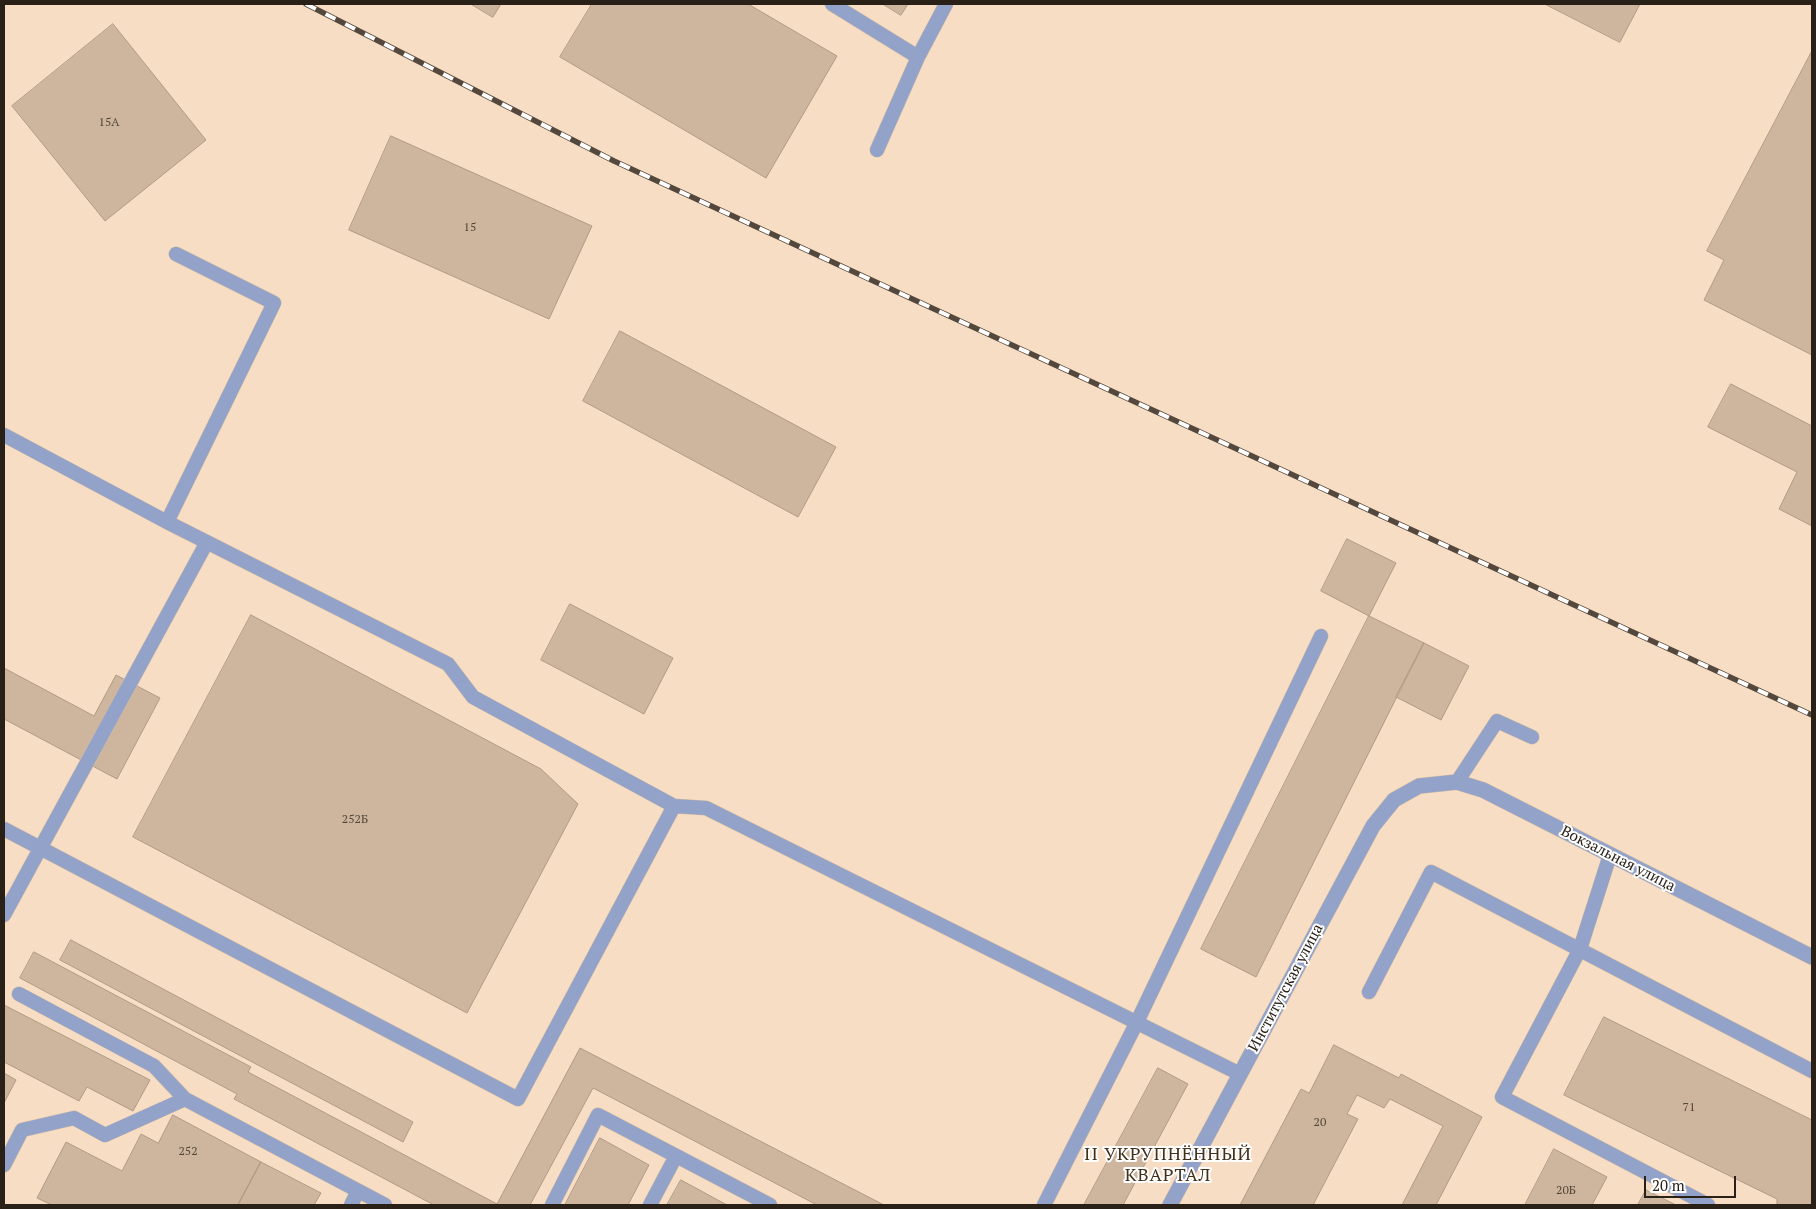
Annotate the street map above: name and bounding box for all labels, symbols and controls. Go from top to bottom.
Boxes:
house number: 15А [99,116,119,130]
house number: 15 [464,221,476,235]
house number: 252Б [342,813,368,827]
street label: Вокзальная улица [1558,822,1678,896]
street label: Институтская улица [1245,921,1327,1055]
house number: 71 [1683,1101,1695,1115]
house number: 20 [1314,1116,1326,1130]
district label: II УКРУПНЁННЫЙ КВАРТАЛ [1082,1144,1254,1186]
house number: 252 [178,1145,198,1159]
scale bar [1646,1166,1738,1198]
text: 20 m [1652,1175,1685,1195]
house number: 20Б [1556,1184,1576,1198]

